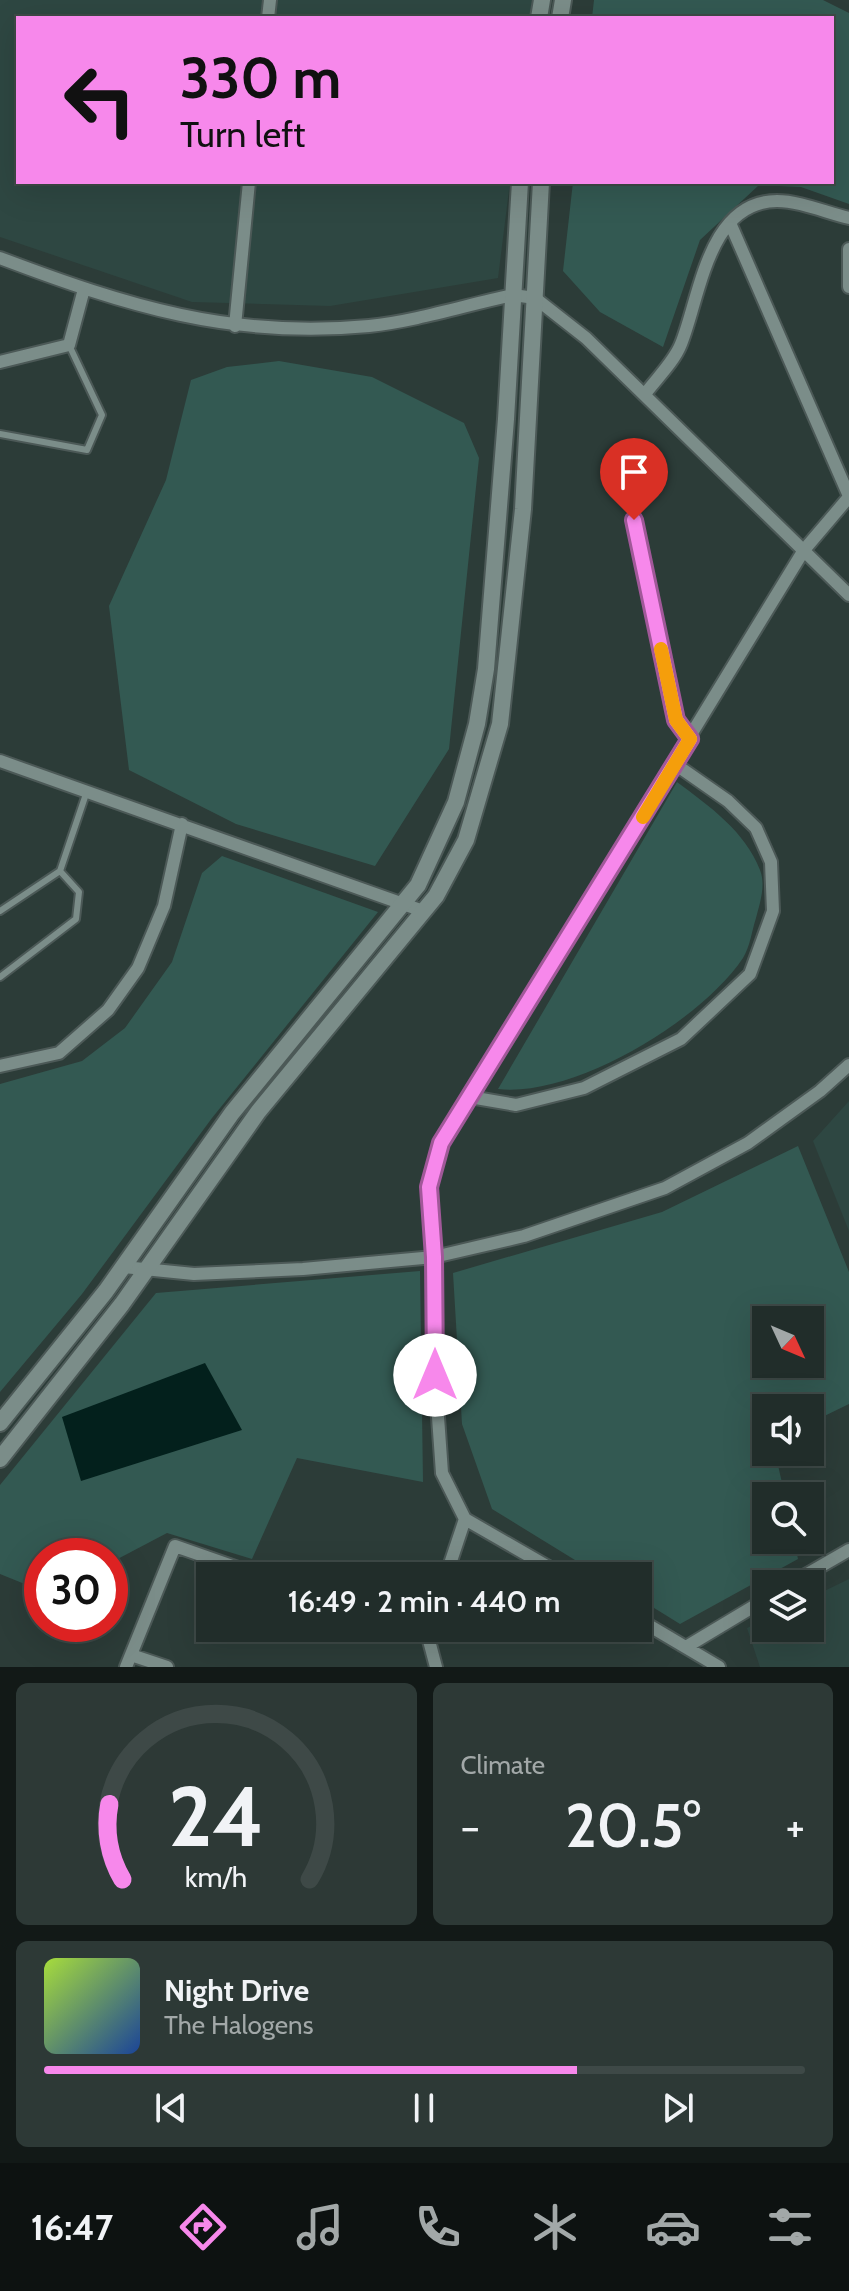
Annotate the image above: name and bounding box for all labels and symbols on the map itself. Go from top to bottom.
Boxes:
pin [600,438,668,520]
north arrow [752,1306,824,1378]
position arrow [393,1333,477,1417]
speed limit sign: 30 [24,1538,128,1642]

